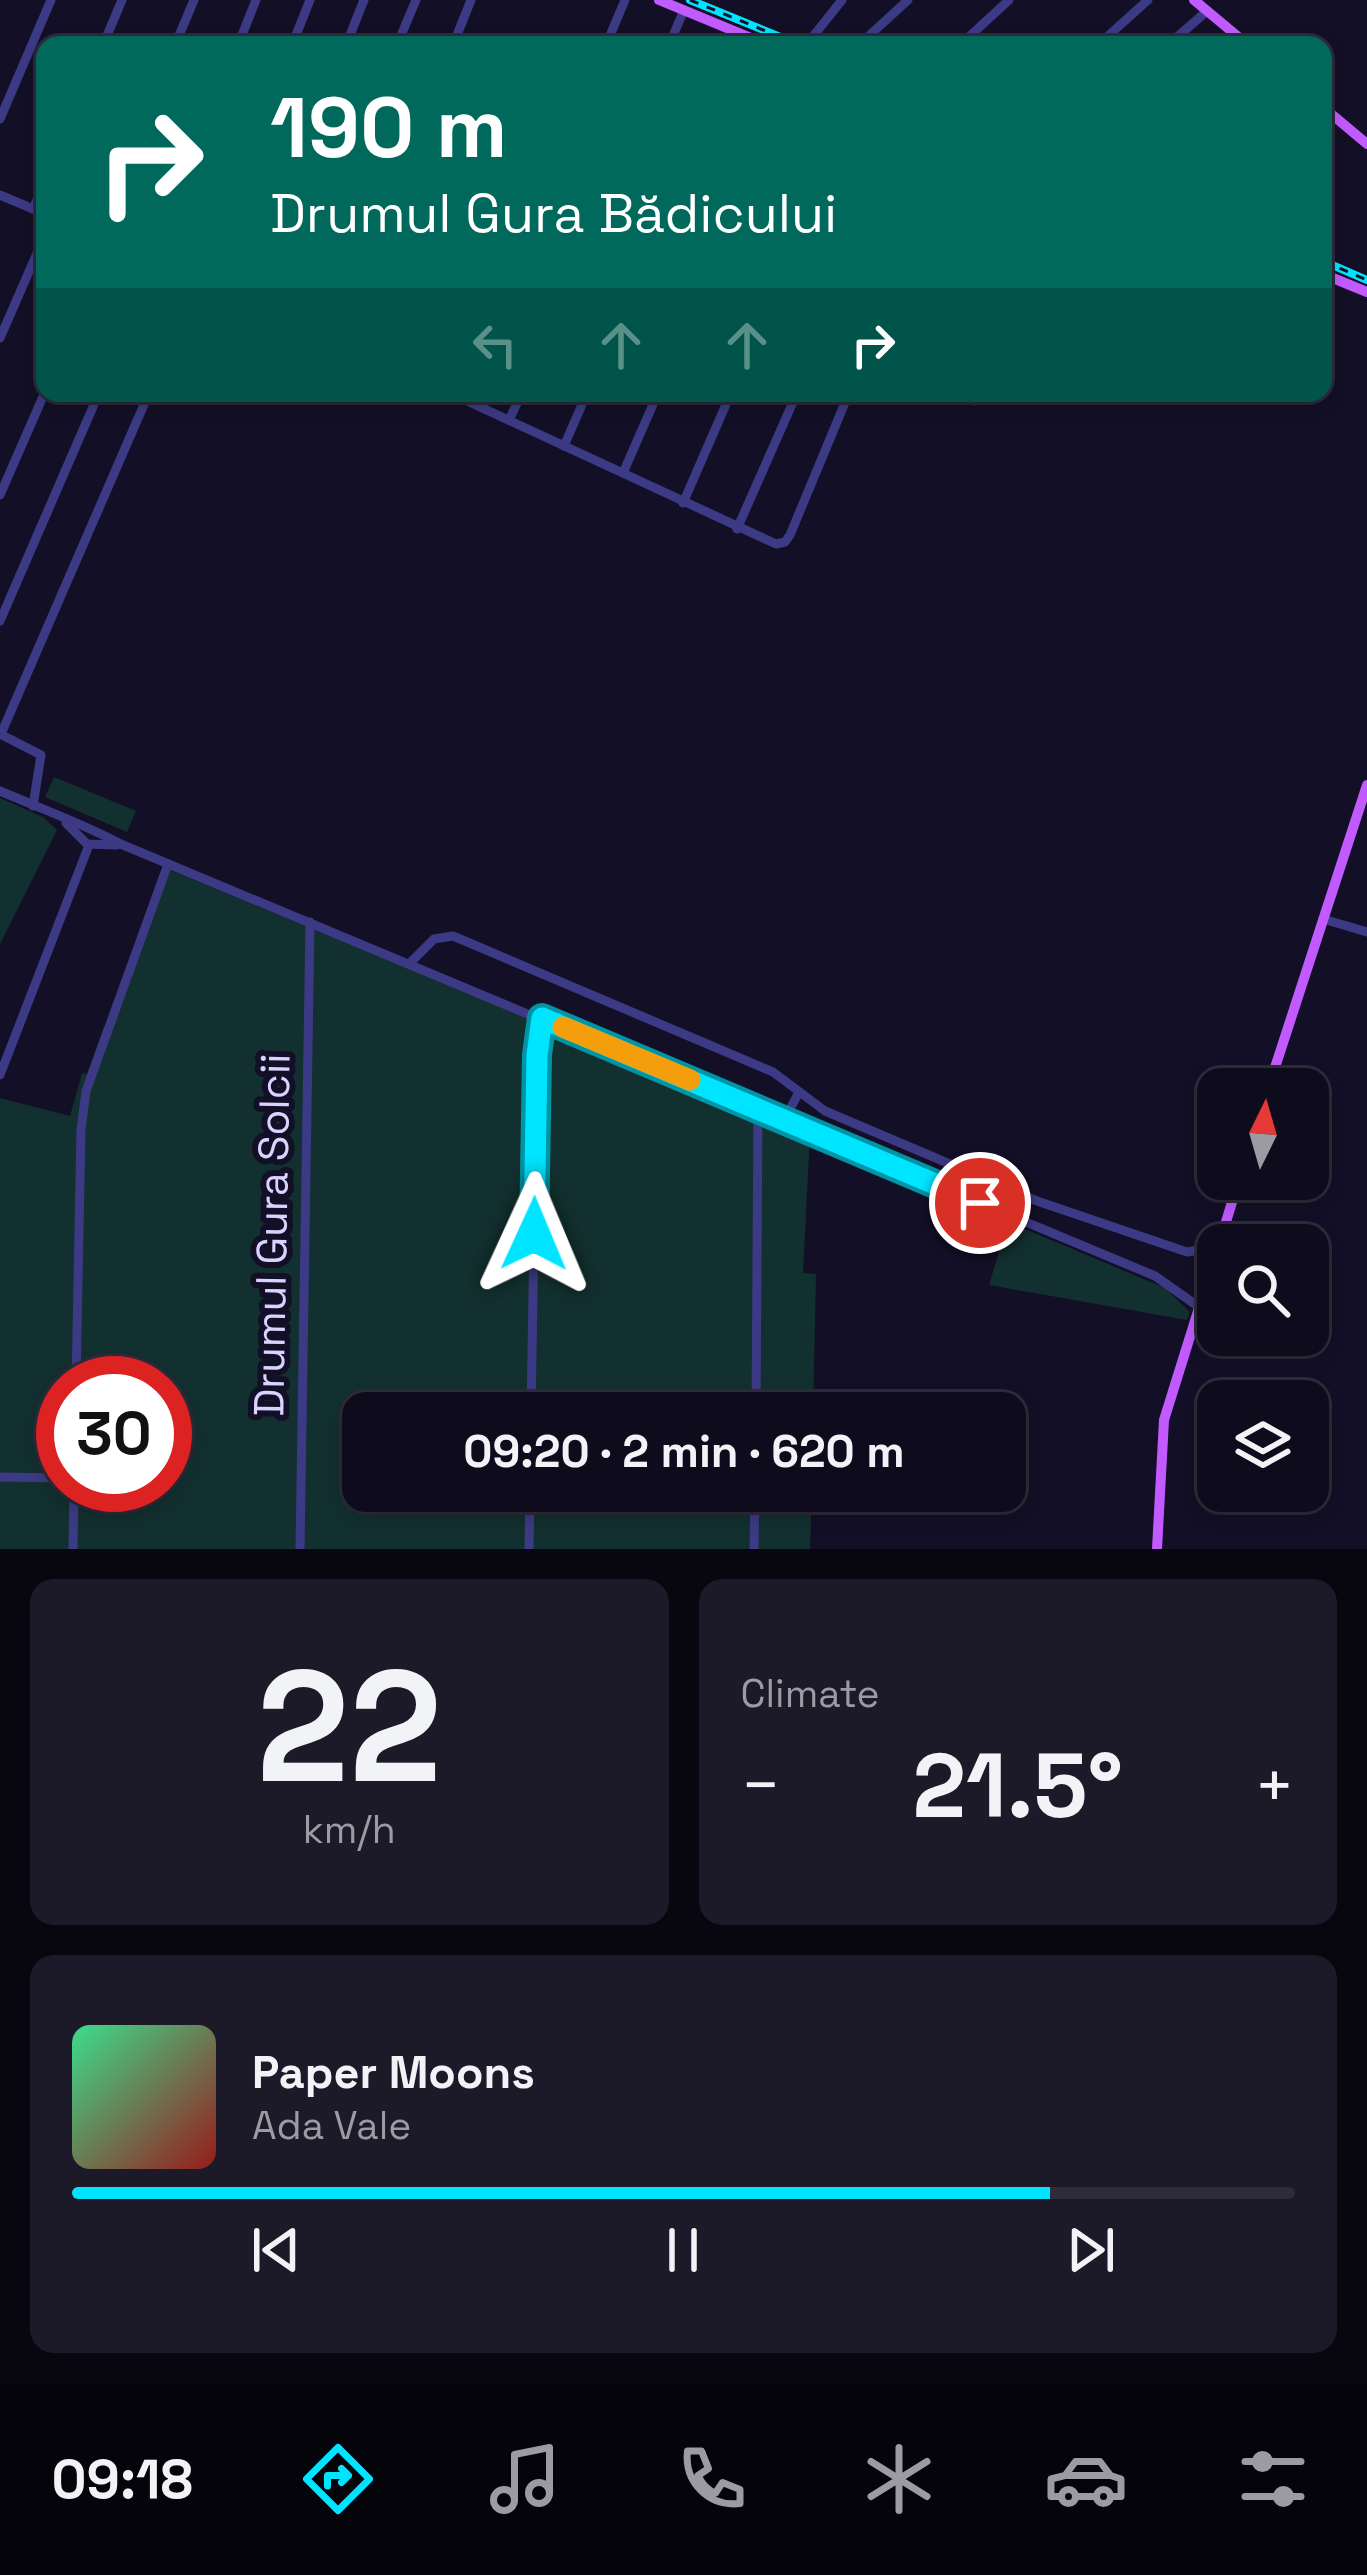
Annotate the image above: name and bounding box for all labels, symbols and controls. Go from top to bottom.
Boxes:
text: 190 m [270,74,507,182]
icon: right [72,84,228,240]
text: Drumul Gura Bădicului [270,179,837,248]
icon: left [462,312,528,378]
icon: ahead [588,312,654,378]
icon: ahead [714,312,780,378]
icon: right [840,312,906,378]
street label: Drumul Gura Solcii [242,1053,302,1417]
north arrow [1197,1068,1329,1200]
map controls [1197,1068,1329,1512]
pin [929,1152,1031,1254]
icon: arrive [947,1170,1013,1236]
position arrow [471,1171,597,1297]
button: search [1197,1224,1329,1356]
speed limit sign: 30 [36,1356,192,1512]
button: layers [1197,1380,1329,1512]
text: 09:20 · 2 min · 620 m [463,1423,905,1480]
text: 22 [257,1627,442,1827]
text: Climate [741,1669,880,1718]
text: 21.5° [913,1728,1123,1843]
text: − [741,1743,781,1827]
text: + [1254,1743,1295,1827]
text: km/h [303,1805,396,1854]
text: Paper Moons [252,2044,535,2101]
text: Ada Vale [252,2101,411,2150]
icon: previous [243,2217,309,2283]
icon: pause [650,2217,716,2283]
icon: next [1058,2217,1124,2283]
icon: directions [296,2437,380,2521]
icon: music [483,2437,567,2521]
icon: phone [670,2437,754,2521]
icon: climate [857,2437,941,2521]
icon: car [1044,2437,1128,2521]
icon: filters [1231,2437,1315,2521]
text: 09:18 [52,2445,193,2514]

